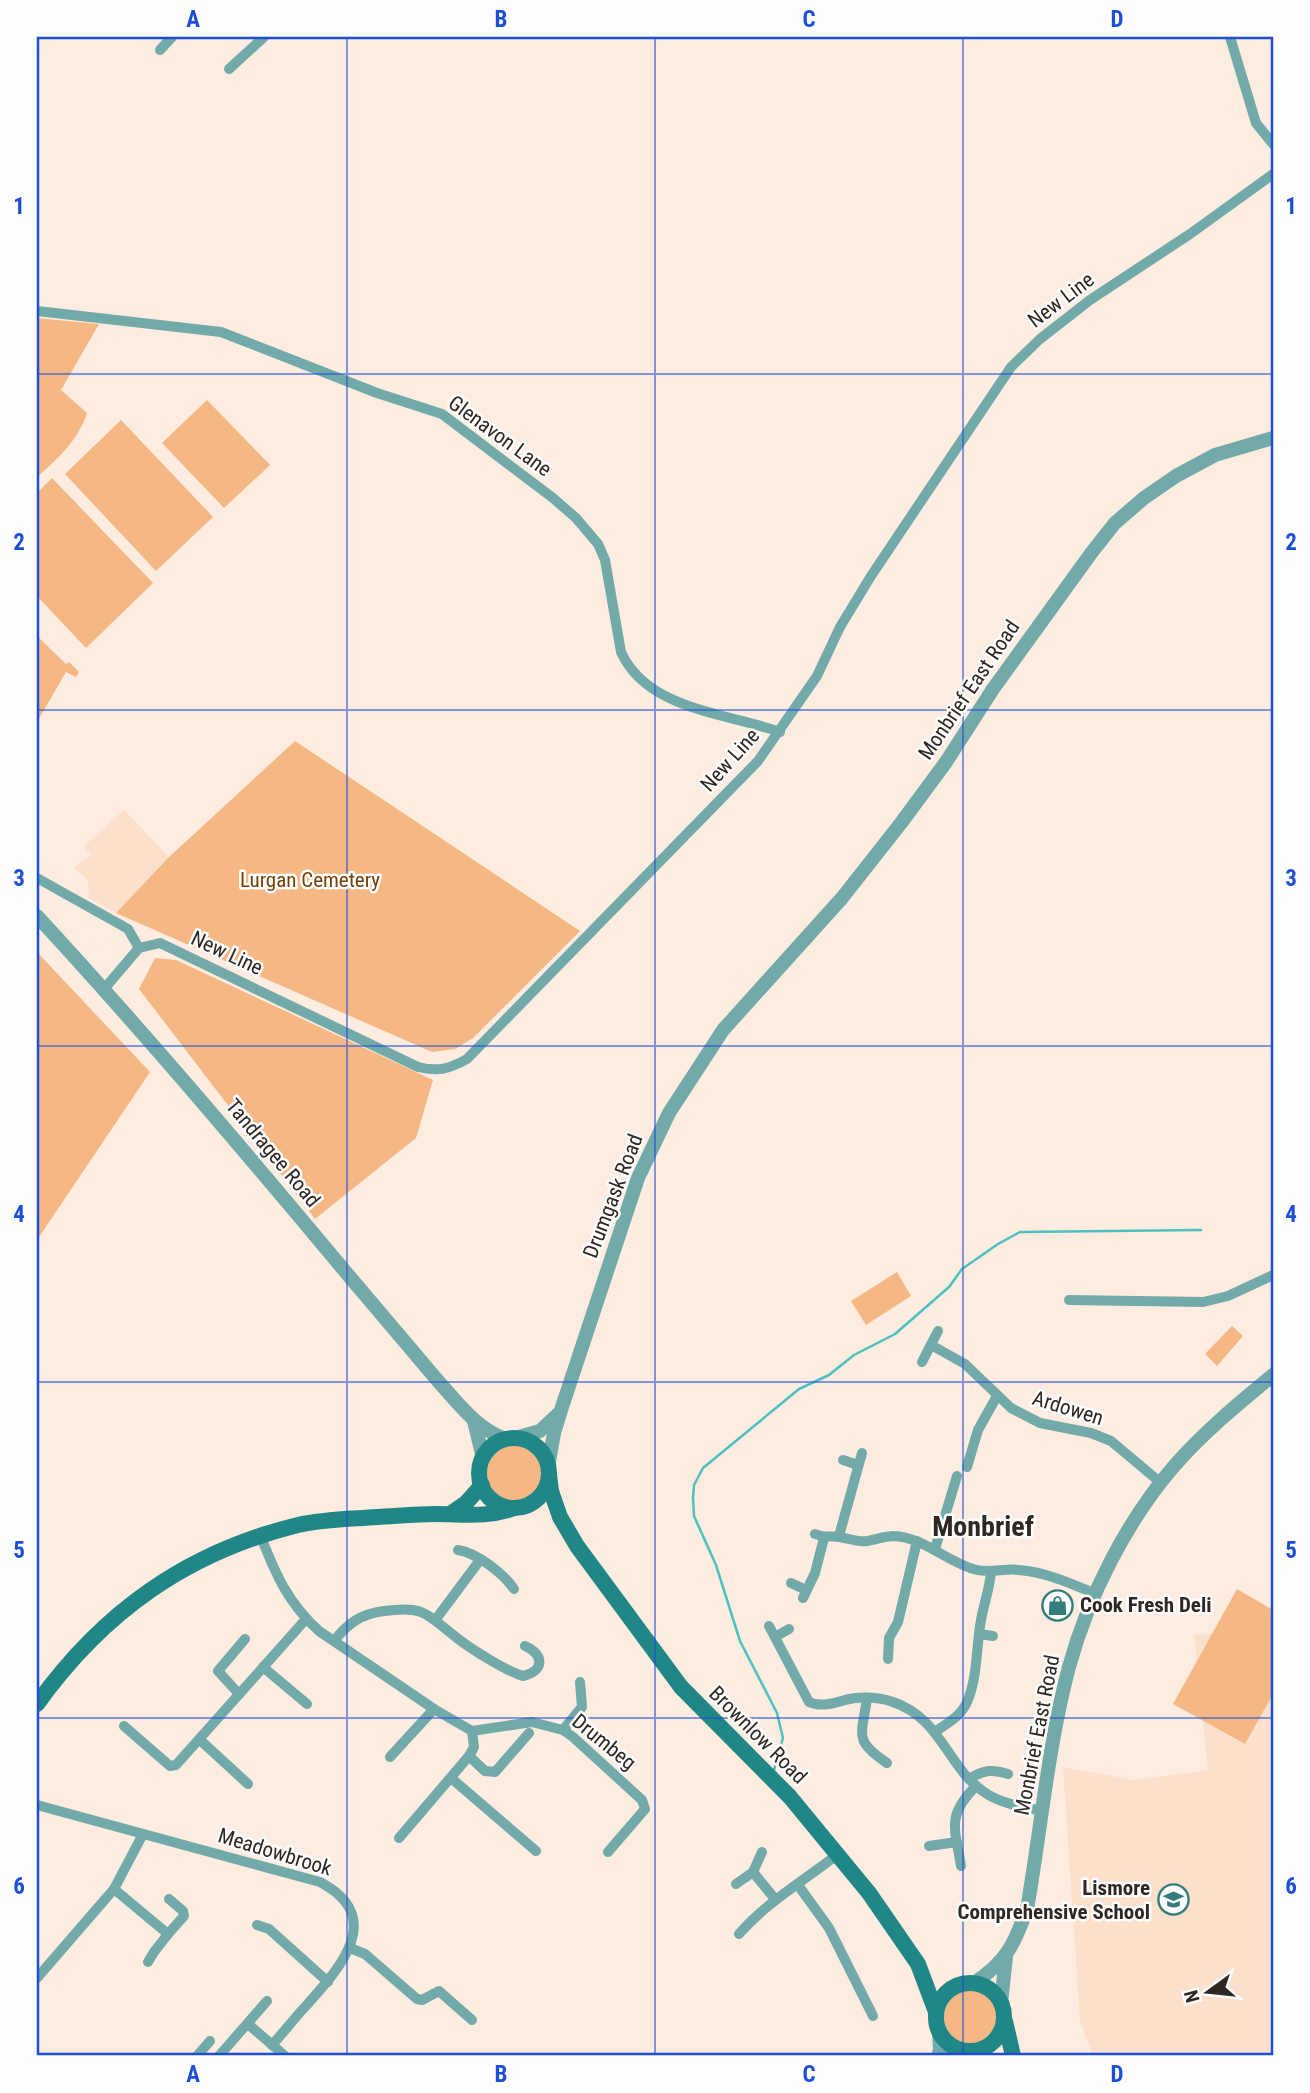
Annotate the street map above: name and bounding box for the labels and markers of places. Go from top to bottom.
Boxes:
shop icon: Cook Fresh Deli [1040,1588,1074,1622]
place label: Cook Fresh Deli [1080,1593,1212,1617]
place label: Lismore Comprehensive School [958,1876,1150,1924]
school or university icon: Lismore Comprehensive School [1156,1883,1190,1917]

